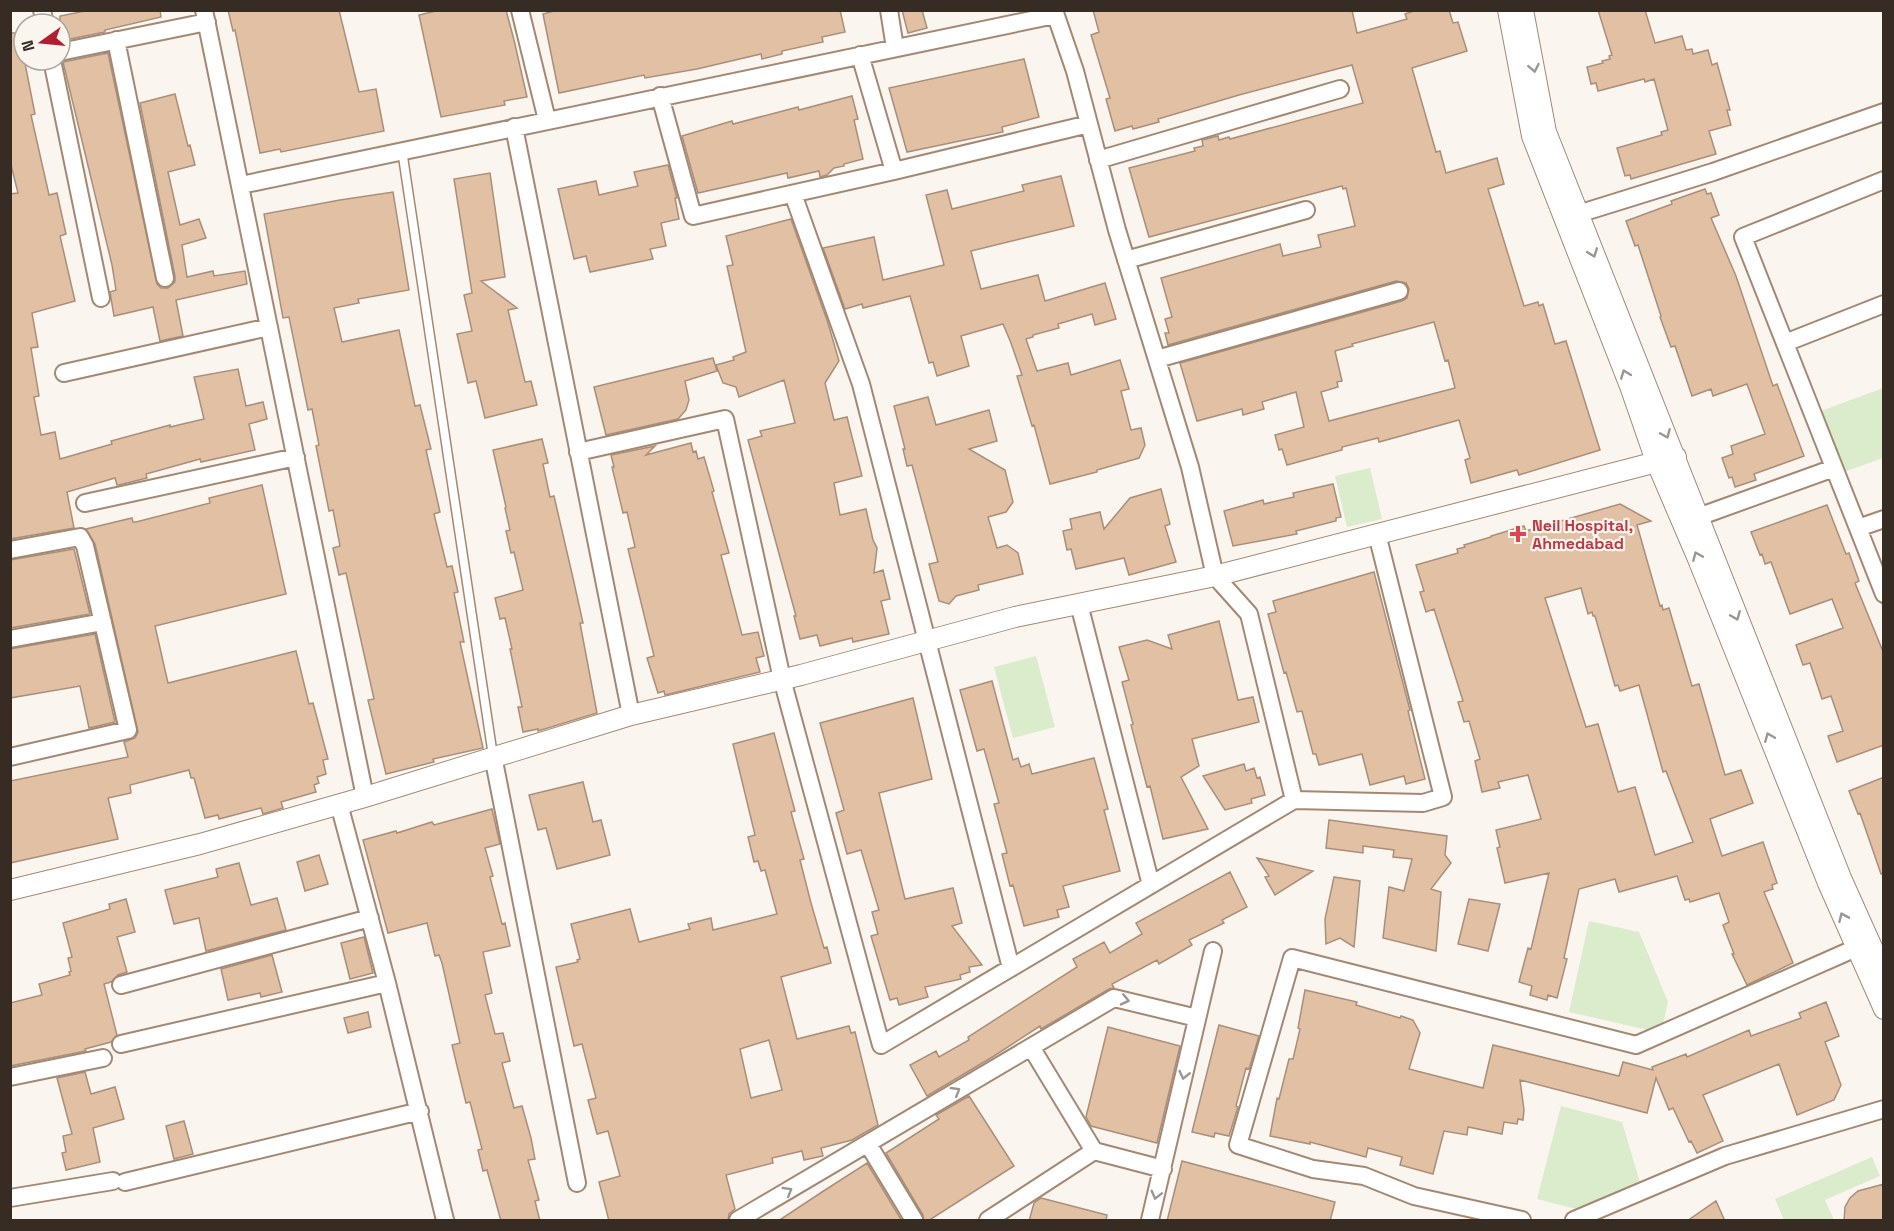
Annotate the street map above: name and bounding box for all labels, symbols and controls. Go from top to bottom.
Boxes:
north arrow [12,12,72,72]
text: N [16,38,40,54]
one-way arrow [1527,63,1540,73]
one-way arrow [1586,247,1599,258]
one-way arrow [1620,370,1633,380]
one-way arrow [1659,427,1671,438]
place label: Neil Hospital, Ahmedabad [1532,515,1633,554]
marker: Neil Hospital, Ahmedabad [1509,525,1527,543]
one-way arrow [1692,551,1704,562]
one-way arrow [1729,609,1741,620]
one-way arrow [1764,732,1776,743]
one-way arrow [1838,913,1850,924]
one-way arrow [1120,993,1130,1006]
one-way arrow [1178,1069,1191,1079]
one-way arrow [950,1087,960,1099]
one-way arrow [782,1186,792,1198]
one-way arrow [1151,1189,1164,1199]

